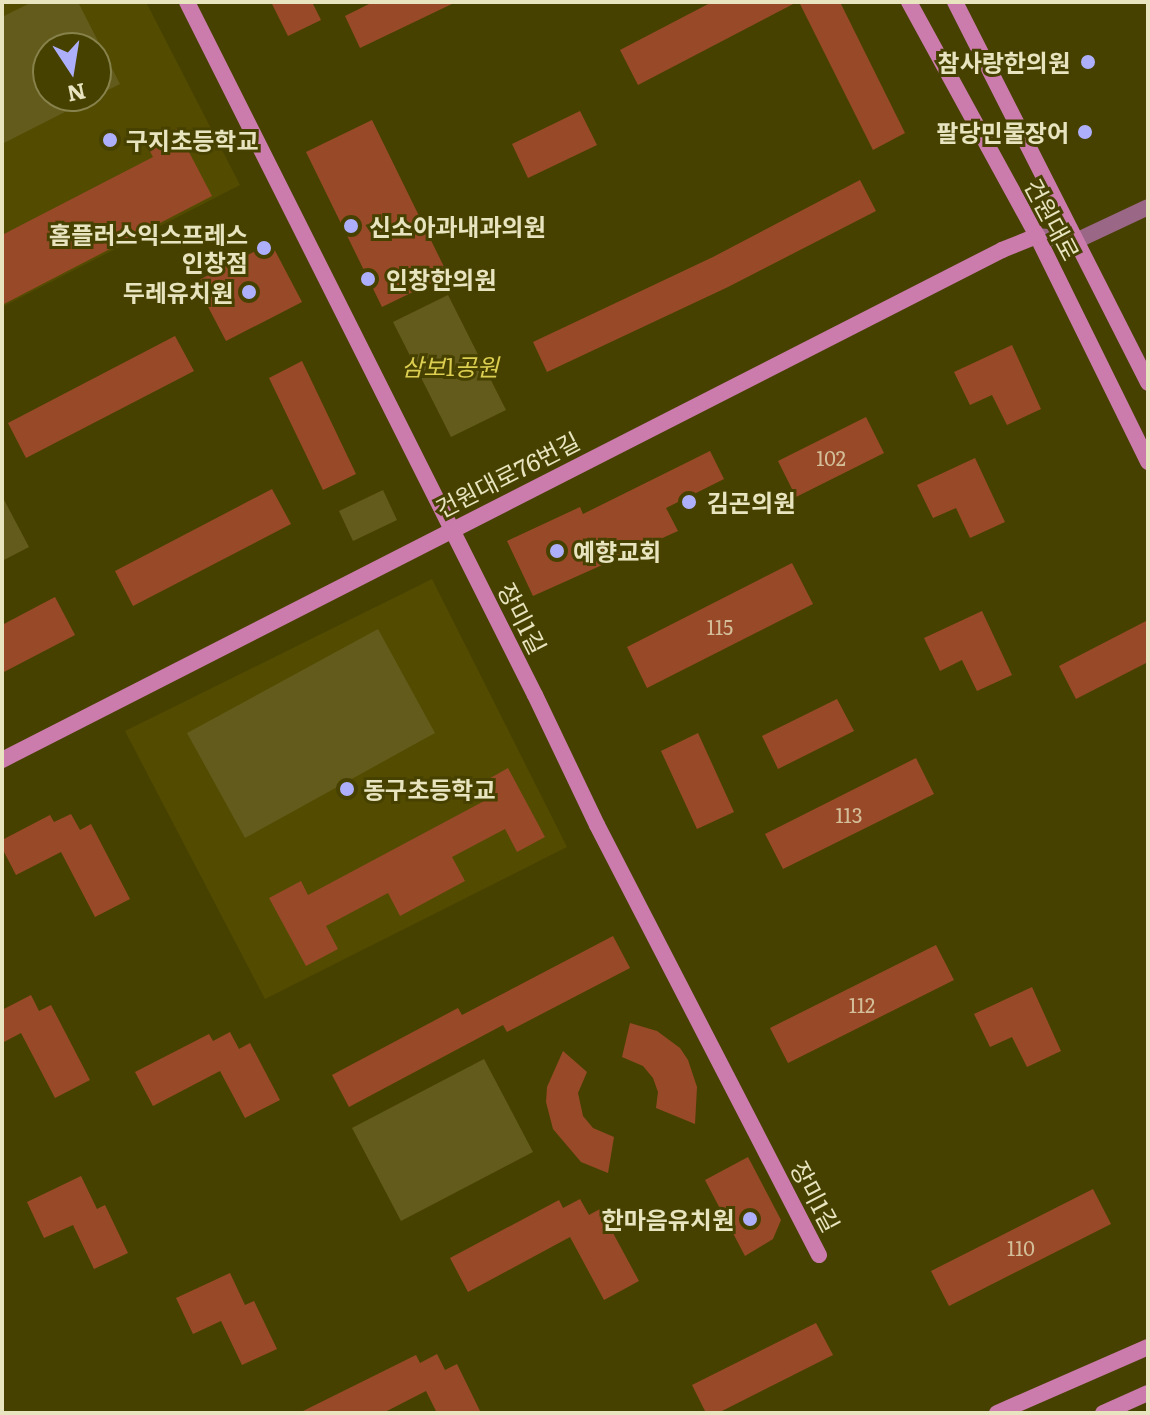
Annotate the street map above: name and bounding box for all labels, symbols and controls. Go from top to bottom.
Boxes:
north arrow [32,32,112,112]
place label: 참사랑한의원 [938,48,1070,76]
marker: 참사랑한의원 [1077,51,1099,73]
text: N [64,76,89,112]
place label: 팔당민물장어 [937,118,1069,146]
marker: 팔당민물장어 [1076,123,1094,141]
place label: 구지초등학교 [126,126,258,154]
marker: 구지초등학교 [101,131,119,149]
street label: 건원대로 [1020,173,1086,265]
place label: 신소아과내과의원 [369,212,546,240]
marker: 신소아과내과의원 [340,215,362,237]
place label: 홈플러스익스프레스 인창점 [49,220,248,276]
marker: 홈플러스익스프레스 인창점 [255,239,273,257]
place label: 인창한의원 [386,265,496,293]
marker: 인창한의원 [357,268,379,290]
place label: 두레유치원 [123,278,233,306]
marker: 두레유치원 [240,283,258,301]
park label: 삼보1공원 [401,352,499,380]
street label: 건원대로76번길 [430,425,584,523]
house number: 102 [816,445,846,469]
place label: 김곤의원 [707,488,795,516]
marker: 김곤의원 [678,491,700,513]
place label: 예향교회 [573,537,661,565]
marker: 예향교회 [548,542,566,560]
street label: 장미1길 [493,578,553,658]
house number: 115 [707,614,733,638]
place label: 동구초등학교 [363,775,495,803]
marker: 동구초등학교 [338,780,356,798]
house number: 113 [835,802,863,826]
house number: 112 [849,992,875,1016]
street label: 장미1길 [785,1156,847,1236]
place label: 한마음유치원 [602,1205,734,1233]
marker: 한마음유치원 [741,1210,759,1228]
house number: 110 [1007,1235,1035,1259]

